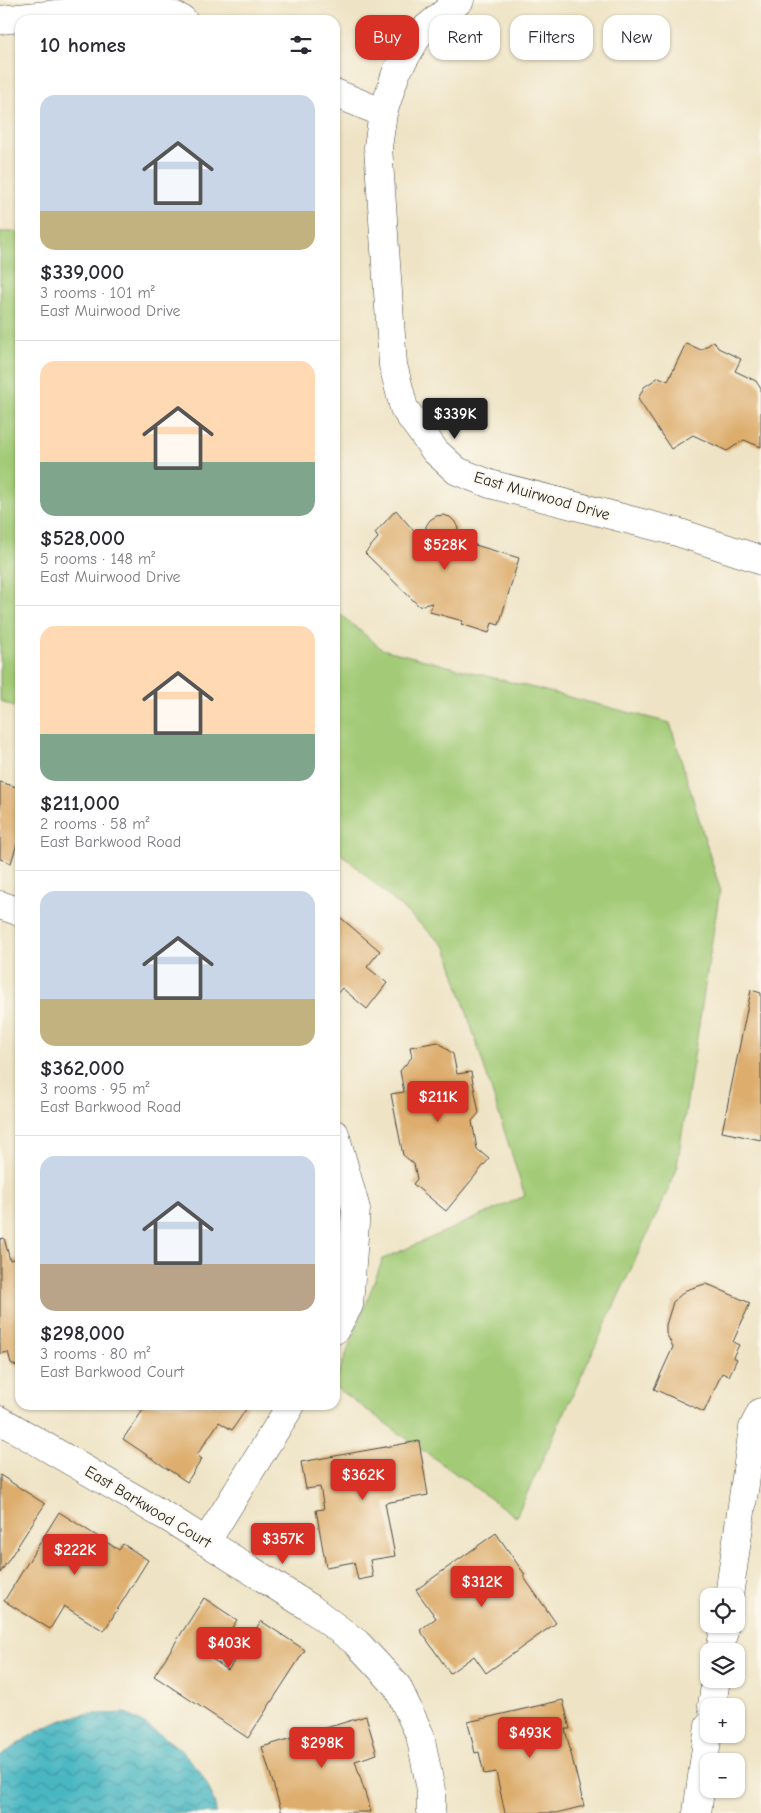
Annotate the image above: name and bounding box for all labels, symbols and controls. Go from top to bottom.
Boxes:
chip: Buy [355,15,419,60]
chip: Rent [429,15,500,60]
chip: Filters [510,15,593,60]
chip: New [603,15,670,60]
icon: filters [287,31,315,59]
text: 10 homes [40,33,126,57]
icon: home [133,128,223,218]
text: $339,000 [40,260,124,284]
text: 3 rooms · 101 m² [40,284,155,302]
text: East Muirwood Drive [40,302,181,320]
icon: home [133,393,223,483]
pin: $339K [420,398,490,440]
text: $339K [434,405,476,423]
street label: East Muirwood Drive [472,468,612,524]
text: $528,000 [40,526,125,550]
pin: $528K [410,528,480,571]
text: $528K [423,536,467,554]
text: 5 rooms · 148 m² [40,550,155,568]
text: East Muirwood Drive [40,568,181,586]
icon: home [133,658,223,748]
text: $211,000 [40,791,120,815]
text: 2 rooms · 58 m² [40,815,150,833]
text: East Barkwood Road [40,833,181,851]
icon: home [133,923,223,1013]
text: $362,000 [40,1056,124,1080]
text: 3 rooms · 95 m² [40,1080,150,1098]
pin: $211K [403,1080,473,1123]
text: $211K [418,1088,458,1106]
text: East Barkwood Road [40,1098,181,1116]
icon: home [133,1188,223,1278]
text: $298,000 [40,1321,125,1345]
text: 3 rooms · 80 m² [40,1345,150,1363]
text: East Barkwood Court [40,1363,184,1381]
pin: $362K [328,1458,398,1501]
street label: East Barkwood Court [82,1462,215,1552]
text: $362K [342,1466,384,1484]
pin: $357K [248,1522,318,1565]
text: $357K [262,1530,304,1548]
pin: $222K [40,1534,110,1576]
text: $222K [54,1541,96,1559]
pin: $312K [447,1566,517,1608]
text: $312K [462,1573,502,1591]
map controls [700,1588,745,1798]
button: locate [700,1588,745,1633]
pin: $403K [194,1626,264,1669]
text: $403K [207,1634,251,1652]
button: layers [700,1643,745,1688]
button: + [700,1698,745,1743]
pin: $493K [495,1716,565,1759]
text: $493K [509,1724,551,1742]
pin: $298K [287,1726,357,1769]
text: $298K [300,1734,344,1752]
button: − [700,1753,745,1798]

